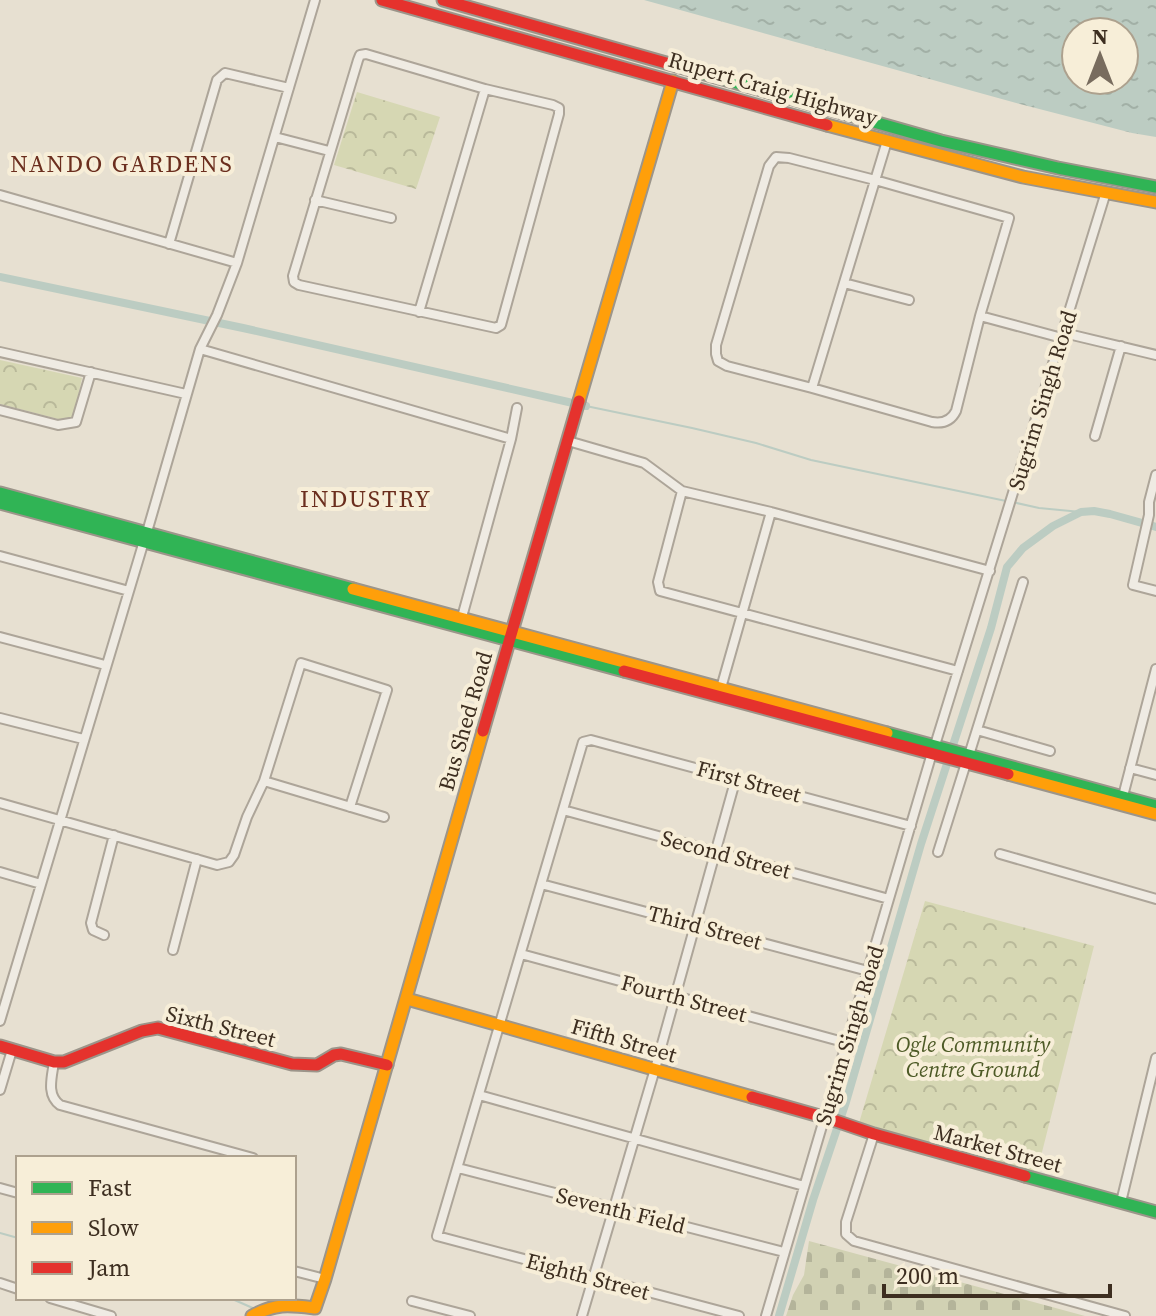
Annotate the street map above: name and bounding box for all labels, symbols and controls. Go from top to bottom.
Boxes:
north arrow [1060,16,1140,96]
text: N [1092,21,1108,51]
street label: Rupert Craig Highway [665,44,882,132]
district label: NANDO GARDENS [10,147,234,180]
street label: Sugrim Singh Road [1000,306,1084,494]
district label: INDUSTRY [300,482,432,515]
street label: Bus Shed Road [431,647,499,794]
street label: First Street [694,753,805,810]
street label: Second Street [658,822,795,886]
street label: Third Street [645,897,766,957]
street label: Sugrim Singh Road [807,941,891,1129]
street label: Fourth Street [618,967,751,1029]
street label: Sixth Street [163,998,280,1054]
street label: Fifth Street [568,1011,681,1070]
park label: Ogle Community Centre Ground [896,1029,1051,1084]
street label: Market Street [931,1116,1066,1180]
legend [16,1156,296,1300]
text: Fast [88,1171,132,1204]
street label: Seventh Field [553,1179,689,1241]
text: Slow [88,1211,139,1244]
street label: Eighth Street [523,1245,654,1307]
scale bar [884,1248,1110,1298]
text: Jam [87,1251,130,1284]
text: 200 m [896,1259,959,1292]

